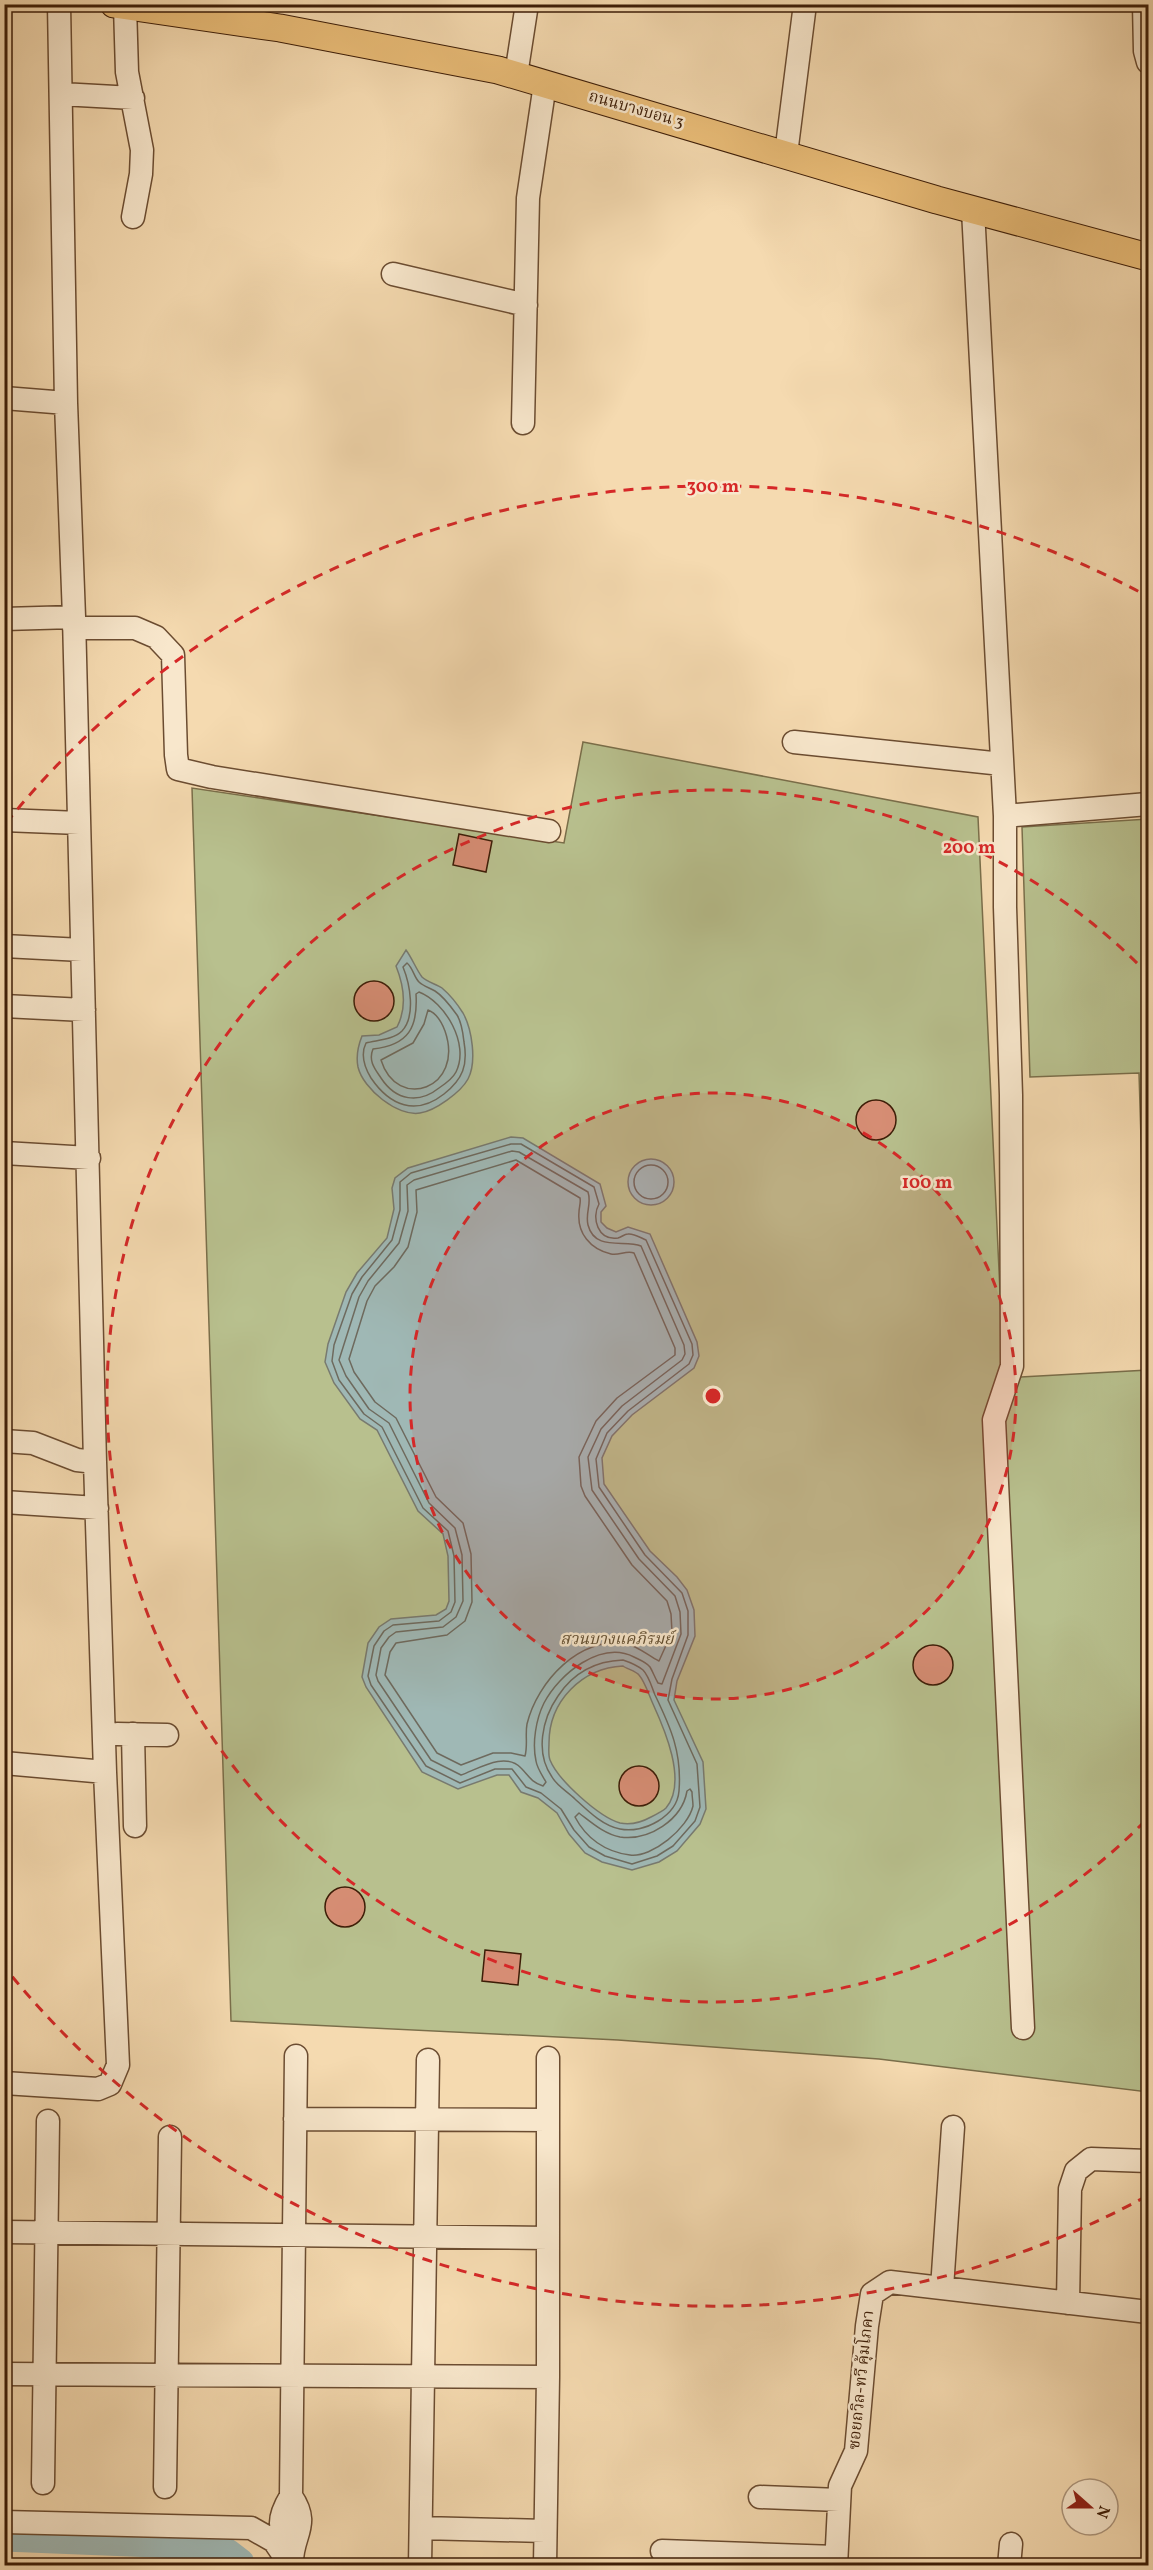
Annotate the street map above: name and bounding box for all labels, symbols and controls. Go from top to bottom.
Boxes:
street label: ถนนบางบอน 3 [586,86,686,134]
text: 300 m [687,475,739,500]
text: 200 m [943,836,995,861]
text: 100 m [902,1171,952,1196]
centre of rings [703,1386,723,1406]
park label: สวนบางแคภิรมย์ [560,1629,677,1651]
street label: ซอยถวิล-ทวี คุ้มโภคา [843,2309,880,2451]
north arrow [1060,2477,1120,2537]
text: N [1090,2502,1114,2521]

